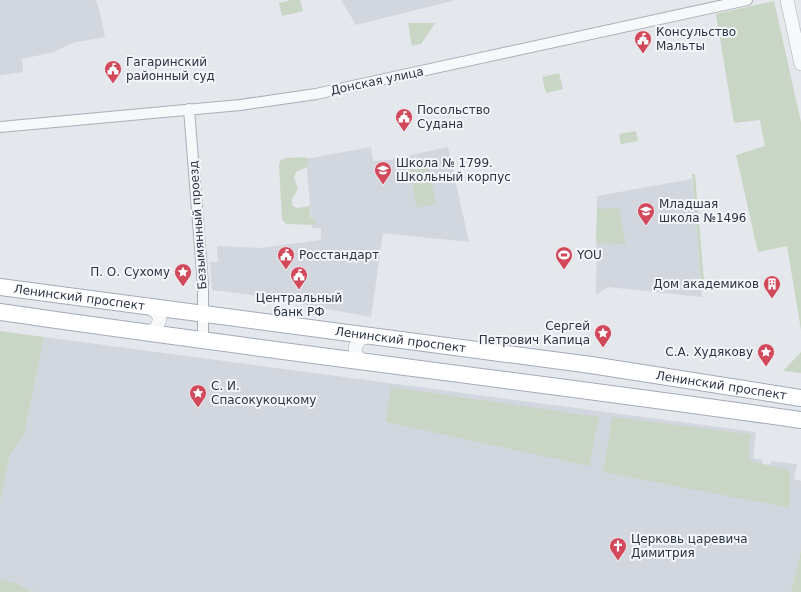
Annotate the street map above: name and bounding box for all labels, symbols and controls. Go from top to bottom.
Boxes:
place label: Консульство Мальты [656,25,736,53]
public building icon: Консульство Мальты [633,29,653,54]
place label: Гагаринский районный суд [126,55,215,83]
public building icon: Гагаринский районный суд [103,59,123,84]
street label: Донская улица [329,64,425,98]
place label: Посольство Судана [417,103,490,131]
public building icon: Посольство Судана [394,107,414,132]
place label: Школа № 1799. Школьный корпус [396,156,511,184]
street label: Безымянный проезд [187,160,209,290]
school or university icon: Школа № 1799. Школьный корпус [373,160,393,185]
place label: Младшая школа №1496 [659,197,746,225]
school or university icon: Младшая школа №1496 [636,201,656,226]
public building icon: Росстандарт [276,245,296,270]
sports icon: YOU [554,245,574,270]
place label: Росстандарт [299,248,379,262]
place label: YOU [576,248,602,262]
place icon: П. О. Сухому [173,262,193,287]
place label: П. О. Сухому [90,265,170,279]
public building icon: Центральный банк РФ [289,265,309,290]
building icon: Дом академиков [762,274,782,299]
place label: Дом академиков [653,277,759,291]
street label: Ленинский проспект [13,282,146,313]
place label: Центральный банк РФ [256,291,342,319]
place label: Сергей Петрович Капица [479,319,590,347]
place icon: Сергей Петрович Капица [593,323,613,348]
street label: Ленинский проспект [334,324,467,355]
place icon: С.А. Худякову [756,342,776,367]
place label: С.А. Худякову [665,345,753,359]
street label: Ленинский проспект [655,368,788,403]
place label: С. И. Спасокукоцкому [211,379,316,407]
place icon: С. И. Спасокукоцкому [188,383,208,408]
place label: Церковь царевича Димитрия [631,532,748,560]
church icon: Церковь царевича Димитрия [608,536,628,561]

